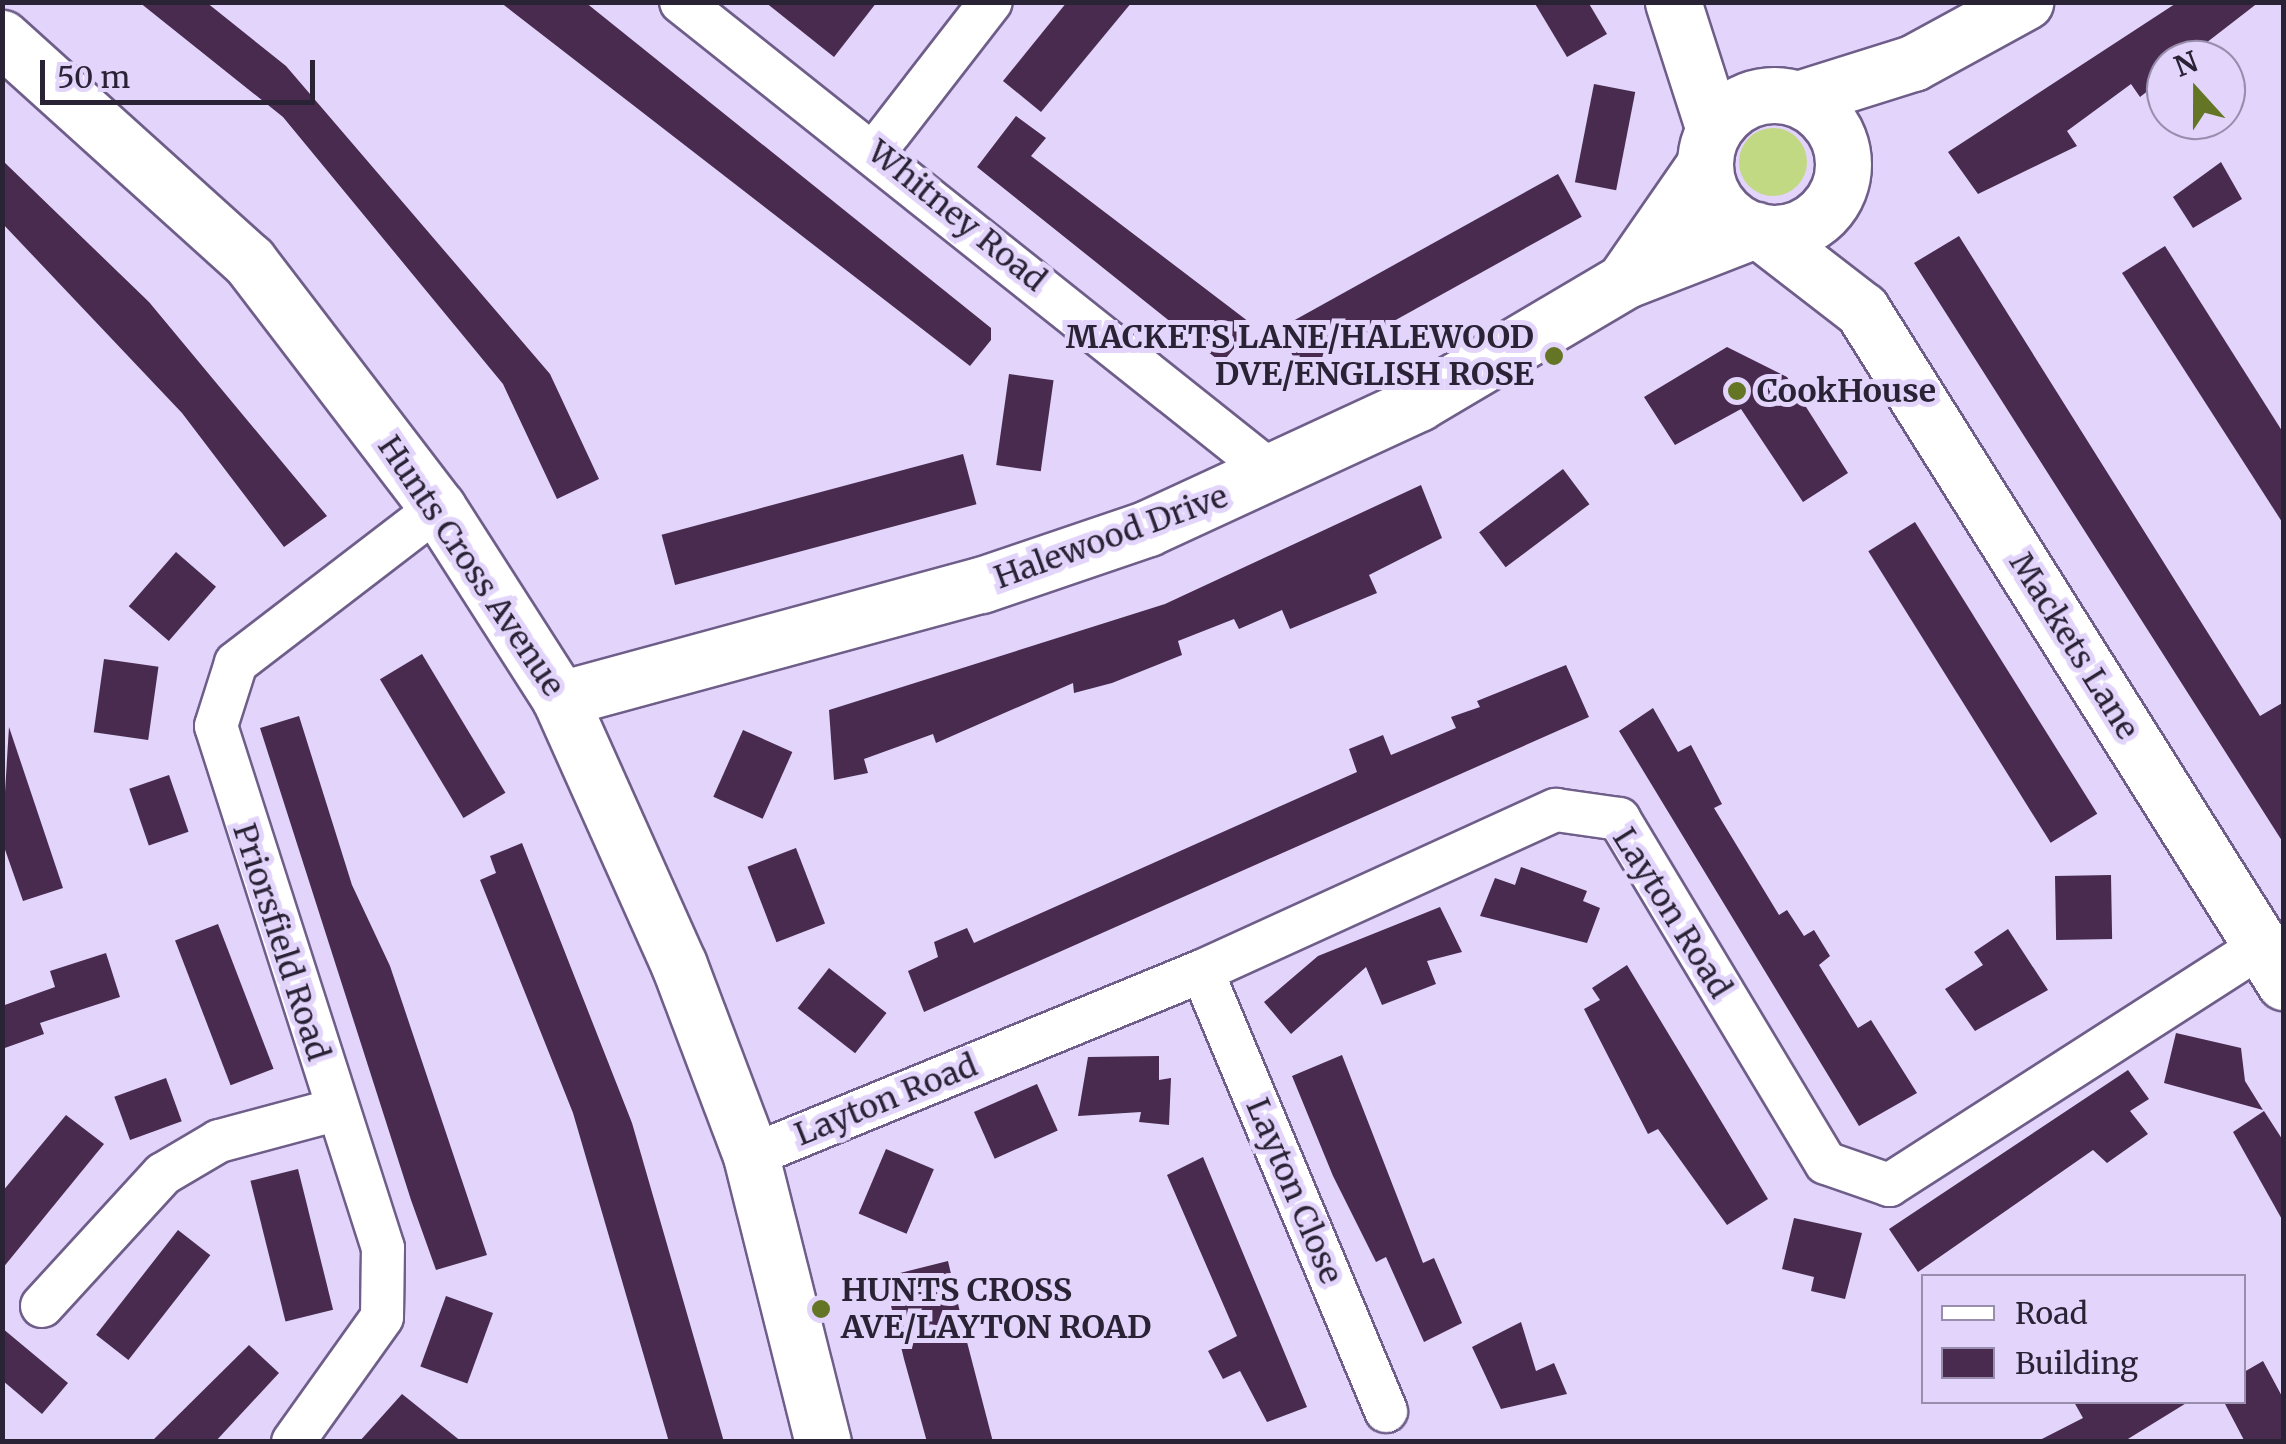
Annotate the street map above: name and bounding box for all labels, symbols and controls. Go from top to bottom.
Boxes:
scale bar [45,40,320,102]
north arrow [2146,40,2246,140]
text: N [2169,43,2203,85]
text: 50 m [57,58,130,96]
street label: Whitney Road [860,132,1054,300]
place label: MACKETS LANE/HALEWOOD DVE/ENGLISH ROSE [1066,319,1534,394]
marker: MACKETS LANE/HALEWOOD DVE/ENGLISH ROSE [1543,345,1565,367]
place label: CookHouse [1757,372,1936,410]
marker: CookHouse [1726,380,1748,402]
street label: Hunts Cross Avenue [370,429,572,703]
street label: Halewood Drive [989,477,1233,597]
street label: Mackets Lane [2001,546,2147,746]
street label: Priorsfield Road [225,819,337,1065]
street label: Layton Road [1605,821,1739,1005]
street label: Layton Road [789,1046,983,1154]
street label: Layton Close [1238,1093,1350,1289]
place label: HUNTS CROSS AVE/LAYTON ROAD [841,1272,1151,1347]
legend [1921,1274,2246,1404]
text: Road [2015,1294,2088,1332]
marker: HUNTS CROSS AVE/LAYTON ROAD [810,1298,832,1320]
text: Building [2015,1344,2138,1382]

